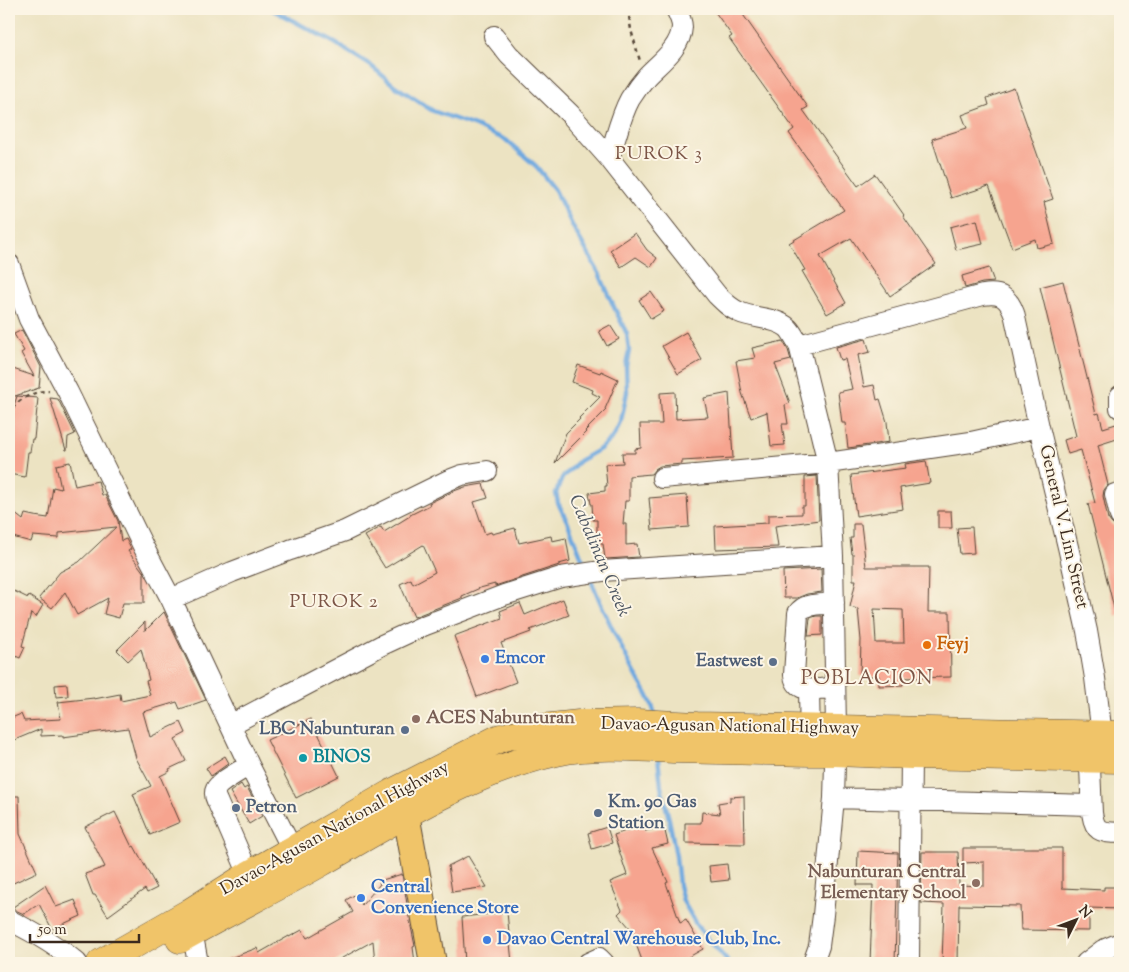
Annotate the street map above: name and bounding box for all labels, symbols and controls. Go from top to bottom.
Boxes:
district label: PUROK 3 [615,141,703,168]
street label: General V. Lim Street [1031,442,1095,612]
water label: Cabalinan Creek [561,491,637,622]
district label: PUROK 2 [289,589,379,616]
place label: Feyj [937,632,969,658]
marker: Feyj [921,639,933,651]
place label: Emcor [495,646,546,672]
place label: Eastwest [696,649,764,675]
marker: Emcor [479,653,491,665]
marker: Eastwest [767,656,779,668]
district label: POBLACION [801,665,933,694]
place label: ACES Nabunturan [426,706,575,732]
street label: Davao-Agusan National Highway [601,712,859,742]
marker: ACES Nabunturan [410,713,422,725]
place label: LBC Nabunturan [259,717,395,743]
marker: LBC Nabunturan [399,724,411,736]
place label: BINOS [313,745,371,771]
marker: BINOS [297,752,309,764]
street label: Davao-Agusan National Highway [216,755,454,903]
place label: Km. 90 Gas Station [608,790,697,837]
place label: Petron [246,795,297,821]
marker: Petron [230,802,242,814]
marker: Km. 90 Gas Station [592,807,604,819]
place label: Nabunturan Central Elementary School [808,860,967,907]
place label: Central Convenience Store [371,875,520,922]
marker: Nabunturan Central Elementary School [970,877,982,889]
marker: Central Convenience Store [355,892,367,904]
north arrow [1052,894,1102,944]
text: N [1073,902,1095,923]
scale bar [30,912,139,944]
text: 50 m [37,920,67,941]
place label: Davao Central Warehouse Club, Inc. [497,927,781,953]
marker: Davao Central Warehouse Club, Inc. [481,934,493,946]

